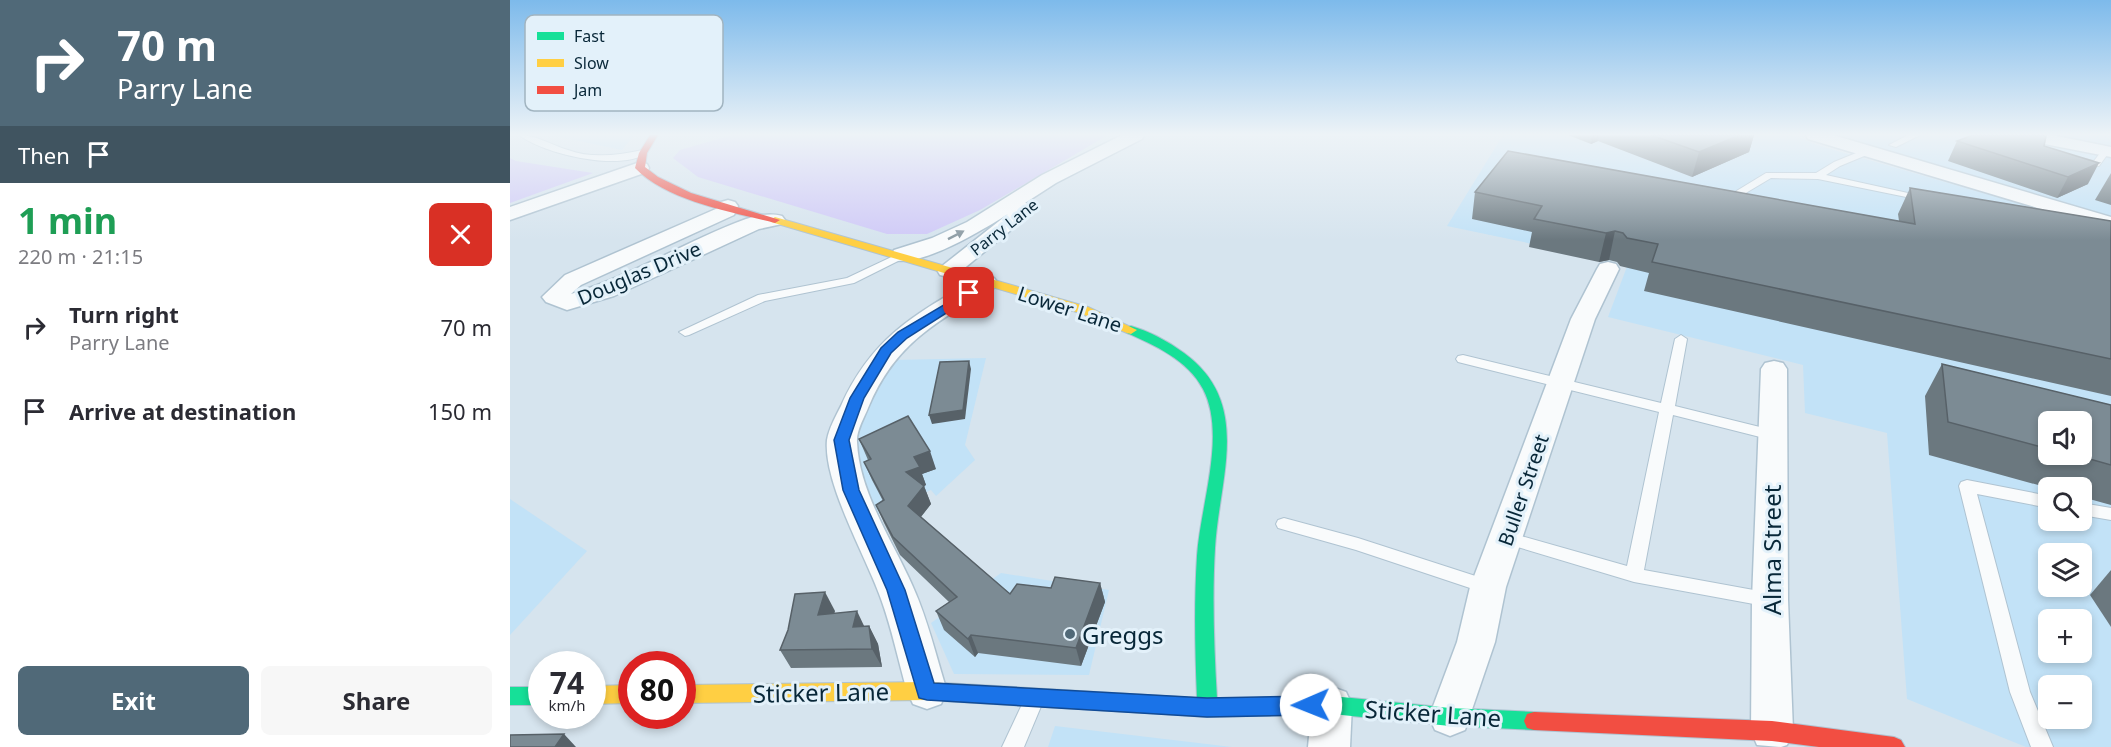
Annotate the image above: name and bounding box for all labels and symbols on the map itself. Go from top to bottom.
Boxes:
legend [525,15,723,111]
text: Fast [574,25,605,47]
text: Slow [574,52,609,74]
text: Jam [572,79,602,101]
street label: Parry Lane [966,194,1042,260]
one-way arrow [948,230,965,239]
street label: Douglas Drive [573,235,705,311]
pin [943,267,994,318]
street label: Lower Lane [1014,279,1126,339]
street label: Buller Street [1491,431,1555,549]
street label: Alma Street [1755,484,1788,615]
place label: Greggs [1082,618,1163,651]
marker: Greggs [1063,627,1077,641]
speed limit sign: 80 [618,651,696,729]
position arrow [1279,673,1343,737]
street label: Sticker Lane [752,674,890,710]
street label: Sticker Lane [1364,692,1502,734]

